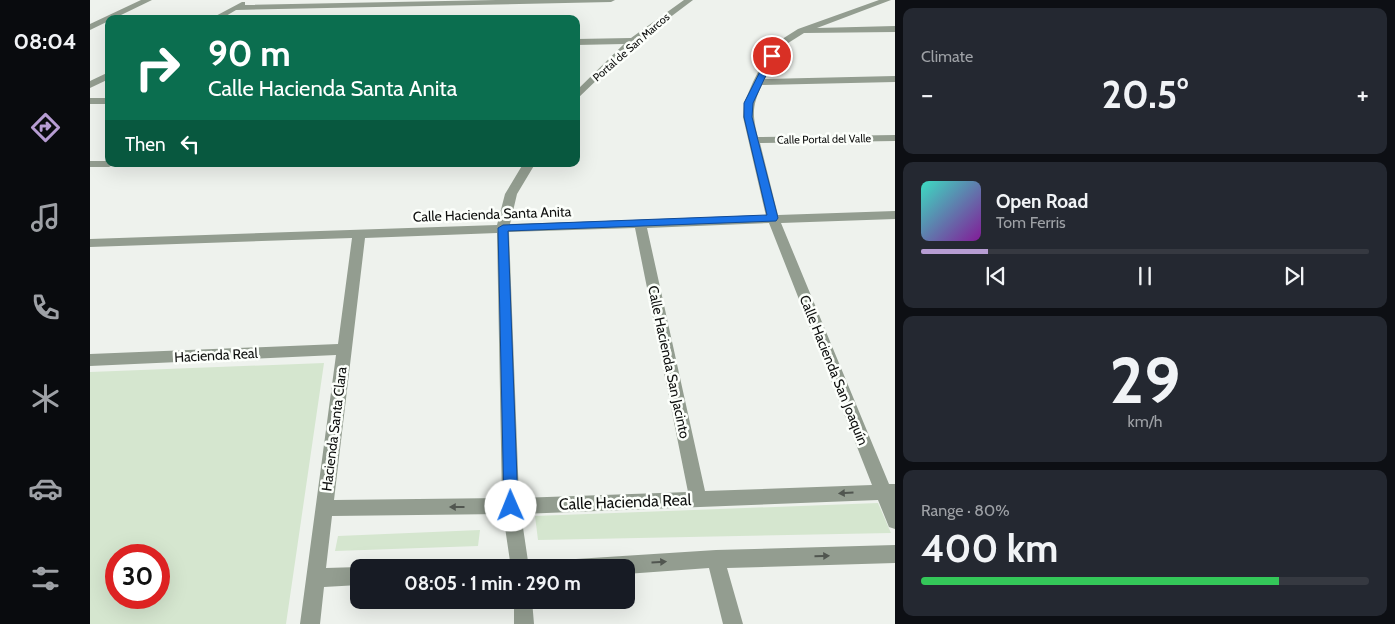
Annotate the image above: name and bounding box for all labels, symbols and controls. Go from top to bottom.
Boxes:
street label: Portal de San Marcos [590,10,673,84]
text: 08:04 [14,28,76,55]
text: 90 m [208,32,291,75]
icon: right [125,35,190,100]
pin [751,35,793,77]
icon: arrive [758,42,786,70]
text: Climate [921,47,973,66]
text: 20.5° [1102,71,1188,118]
text: Calle Hacienda Santa Anita [208,75,457,102]
text: − [921,77,933,111]
text: + [1357,77,1369,111]
icon: directions [28,110,63,145]
icon: left [176,130,204,158]
street label: Calle Portal del Valle [777,131,872,147]
text: Then [125,133,166,156]
text: Open Road [996,190,1088,213]
icon: music [28,200,63,235]
street label: Calle Hacienda Santa Anita [412,202,572,226]
text: Tom Ferris [996,213,1066,232]
icon: previous [982,262,1010,290]
icon: pause [1131,262,1159,290]
icon: next [1280,262,1308,290]
street label: Calle Hacienda San Jacinto [644,284,694,440]
icon: phone [28,290,63,325]
street label: Calle Hacienda San Joaquín [796,292,872,448]
text: 29 [1110,340,1180,419]
street label: Hacienda Real [174,344,259,366]
street label: Hacienda Santa Clara [317,365,351,492]
icon: climate [28,381,63,416]
text: km/h [1127,412,1163,431]
icon: car [28,471,63,506]
position arrow [484,479,536,531]
one-way arrow [838,489,854,497]
street label: Calle Hacienda Real [558,490,692,514]
text: Range · 80% [921,501,1010,520]
one-way arrow [448,503,464,511]
text: 400 km [921,525,1058,572]
speed limit sign: 30 [105,544,170,609]
one-way arrow [814,552,830,560]
one-way arrow [652,558,668,566]
icon: filters [28,561,63,596]
text: 08:05 · 1 min · 290 m [404,572,581,595]

